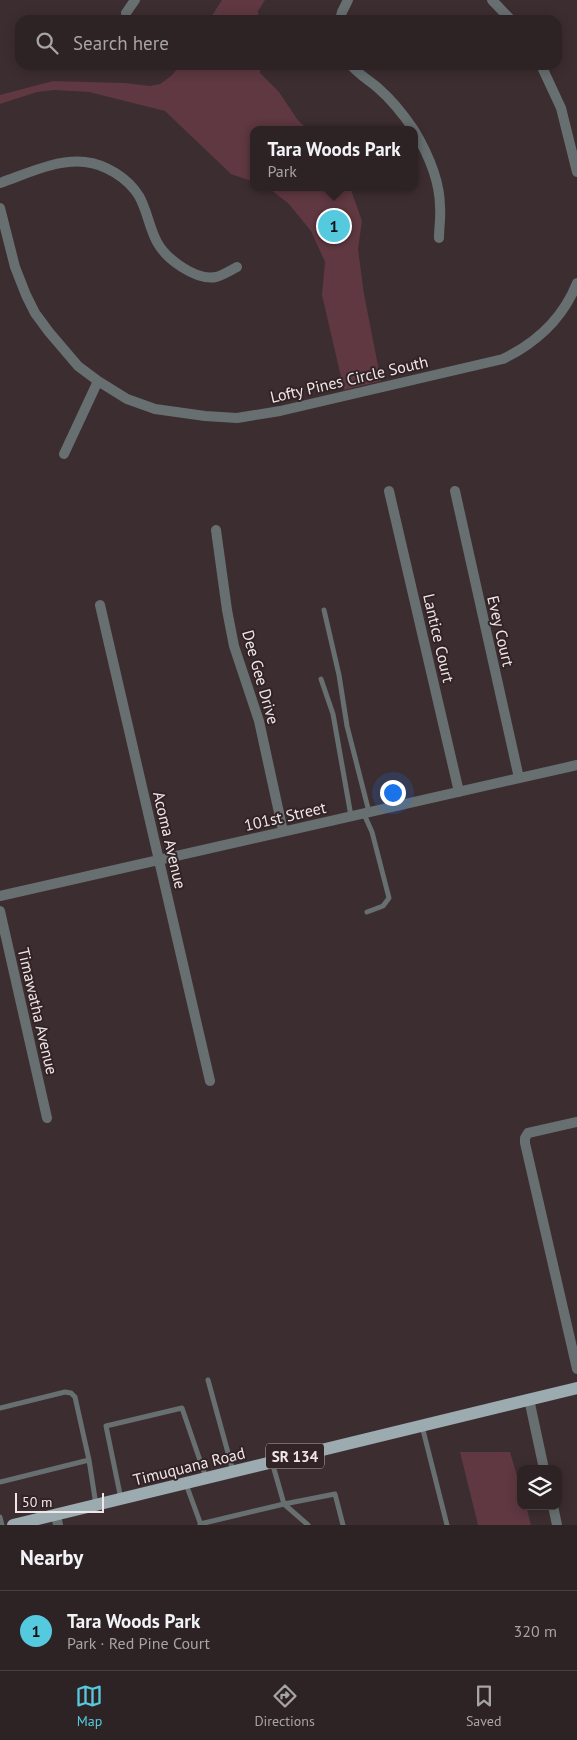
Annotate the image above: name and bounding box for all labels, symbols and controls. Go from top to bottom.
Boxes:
search box [15,15,562,70]
icon: search [33,29,61,57]
text: Search here [73,31,169,55]
popup [250,126,418,191]
text: Tara Woods Park [267,137,401,161]
text: Park [267,161,297,181]
pin: 1 [318,207,350,245]
street label: Lofty Pines Circle South [268,351,430,407]
street label: Lantice Court [419,592,459,685]
street label: Evey Court [483,594,519,669]
street label: Dee Gee Drive [238,628,284,726]
your location [380,780,406,806]
street label: Acoma Avenue [149,789,191,891]
street label: 101st Street [242,797,328,835]
street label: Timawatha Avenue [14,946,62,1076]
street label: Timuquana Road [131,1442,247,1490]
road number: SR 134 [266,1444,324,1468]
map controls [517,1465,562,1510]
button: layers [517,1465,562,1510]
scale bar [15,1490,104,1513]
text: 50 m [22,1493,52,1511]
text: Nearby [20,1544,83,1571]
text: Tara Woods Park [67,1609,200,1633]
text: 1 [31,1621,41,1641]
text: 320 m [514,1621,557,1641]
text: Park · Red Pine Court [67,1633,210,1653]
tab: Map [75,1682,103,1730]
tab: Directions [254,1682,315,1730]
tab: Saved [466,1682,502,1730]

